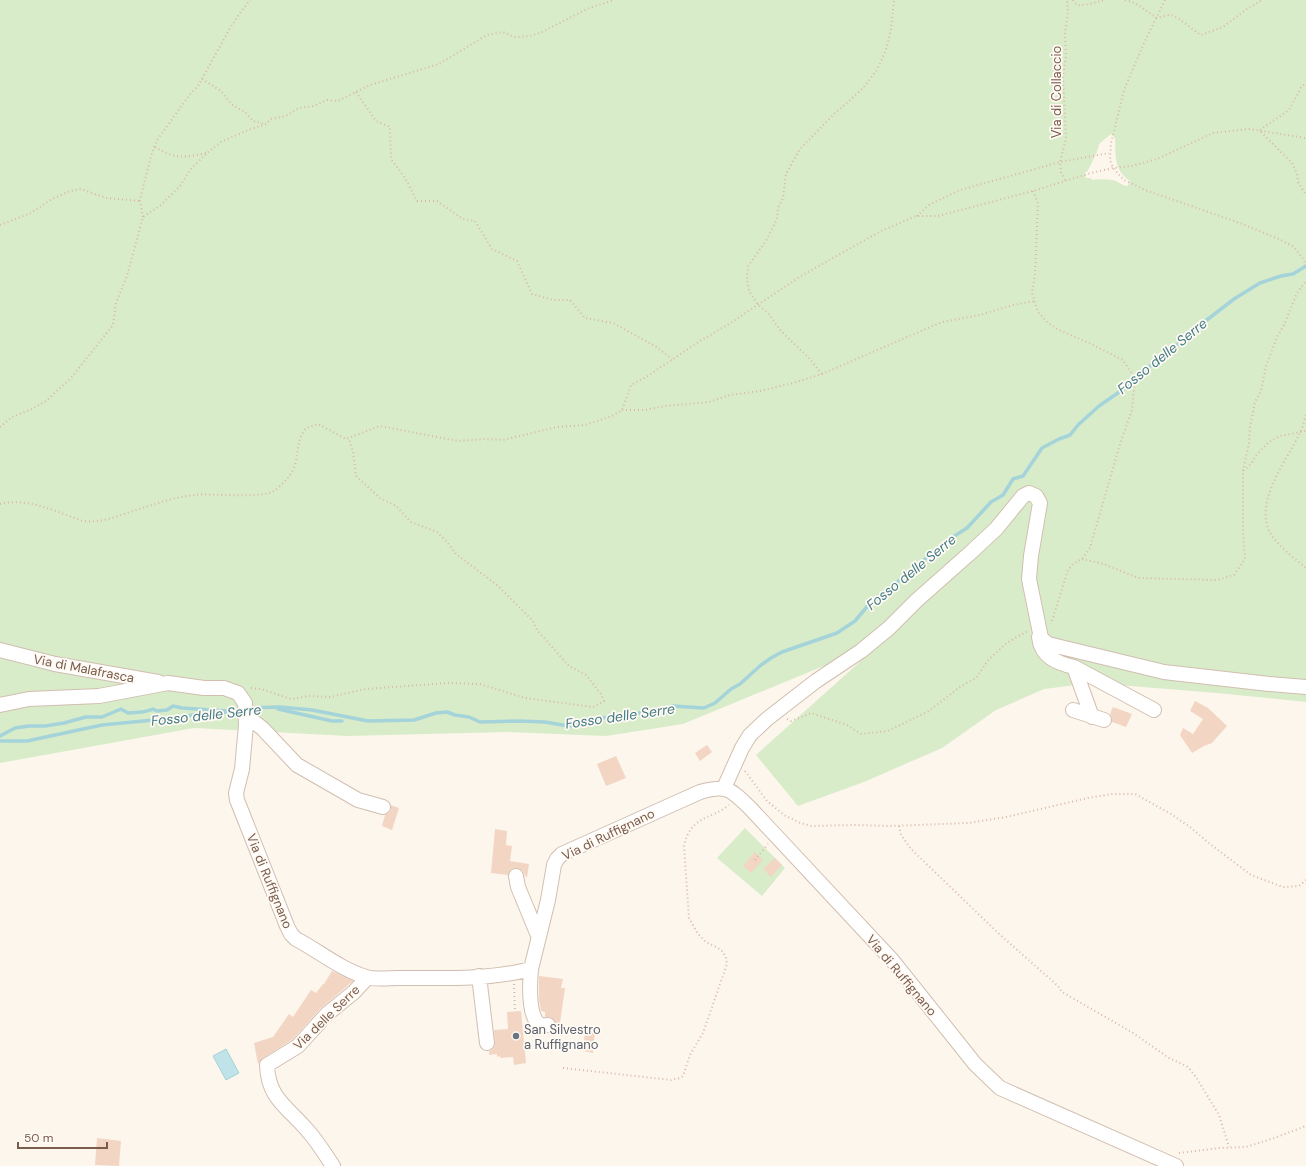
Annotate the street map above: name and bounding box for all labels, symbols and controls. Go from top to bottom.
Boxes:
street label: Via di Collaccio [1048,45,1065,138]
water label: Fosso delle Serre [1113,314,1211,398]
water label: Fosso delle Serre [862,530,960,614]
street label: Via di Malafrasca [32,650,136,687]
water label: Fosso delle Serre [564,699,676,733]
water label: Fosso delle Serre [150,700,262,730]
street label: Via di Ruffignano [559,805,658,864]
street label: Via di Ruffignano [243,831,296,931]
street label: Via di Ruffignano [863,931,941,1020]
street label: Via delle Serre [289,981,363,1053]
place label: San Silvestro a Ruffignano [524,1021,601,1053]
marker: San Silvestro a Ruffignano [511,1031,521,1041]
scale bar [18,1124,107,1150]
text: 50 m [24,1130,53,1146]

